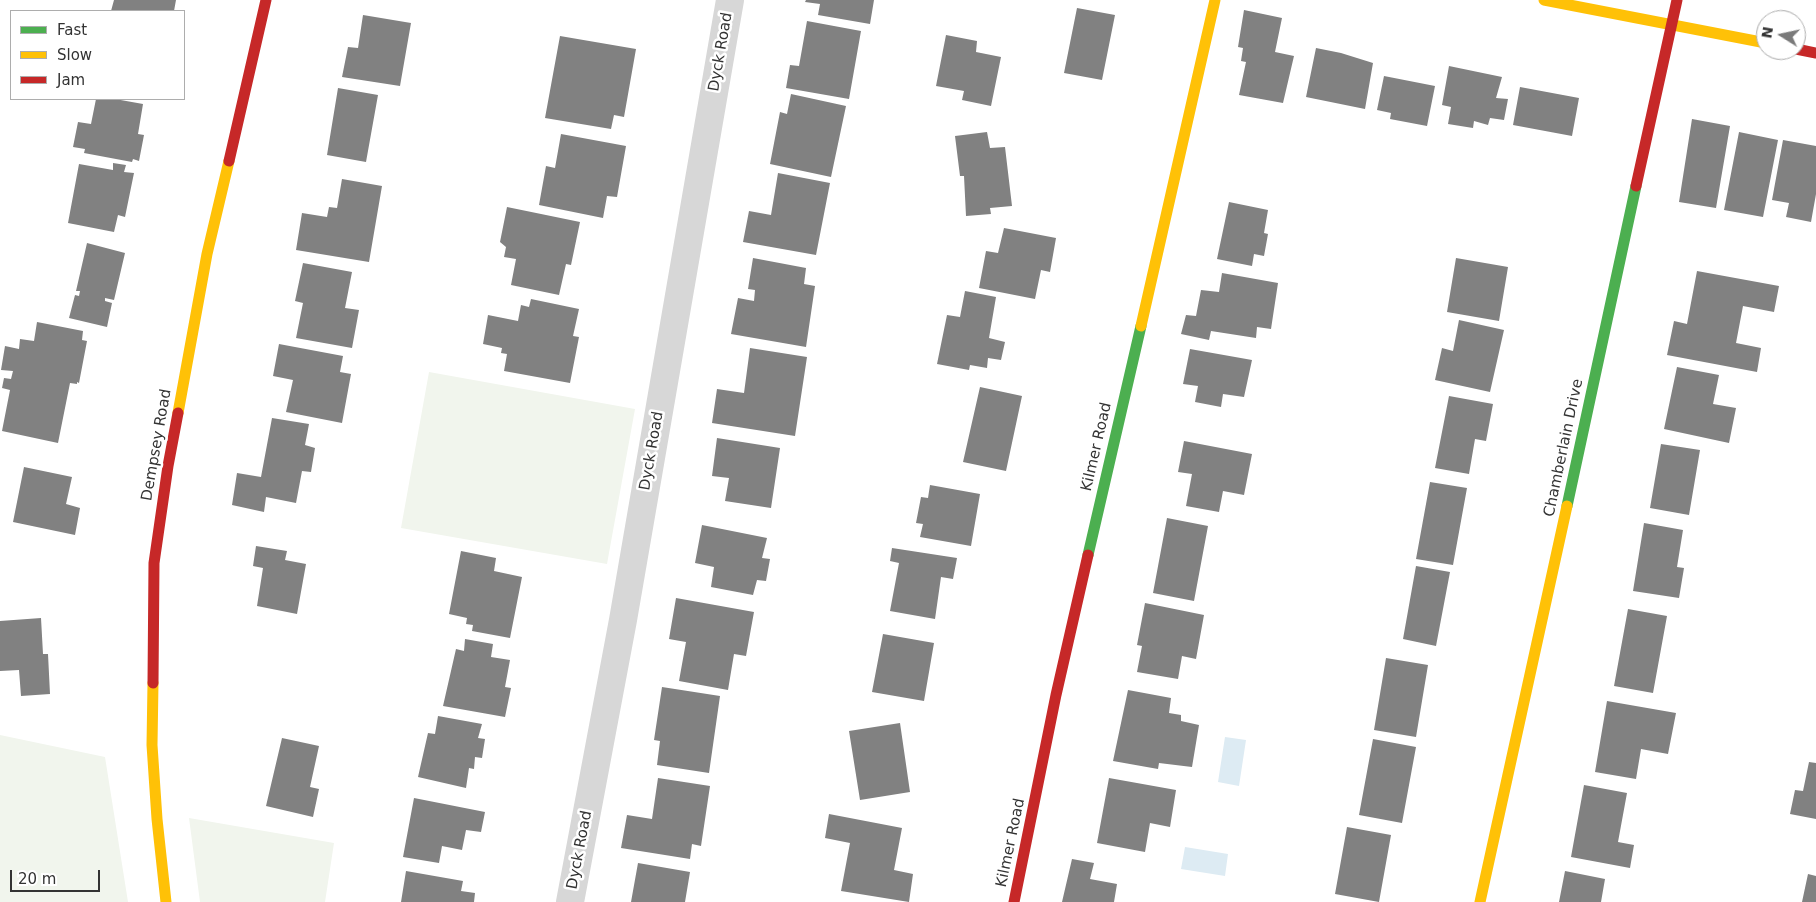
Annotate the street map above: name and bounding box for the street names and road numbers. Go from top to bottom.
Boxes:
street label: Dyck Road [705,11,737,93]
street label: Chamberlain Drive [1541,377,1587,519]
street label: Dempsey Road [138,388,176,502]
street label: Kilmer Road [1078,401,1116,493]
street label: Dyck Road [636,410,668,492]
street label: Kilmer Road [993,797,1029,889]
street label: Dyck Road [564,809,596,891]

